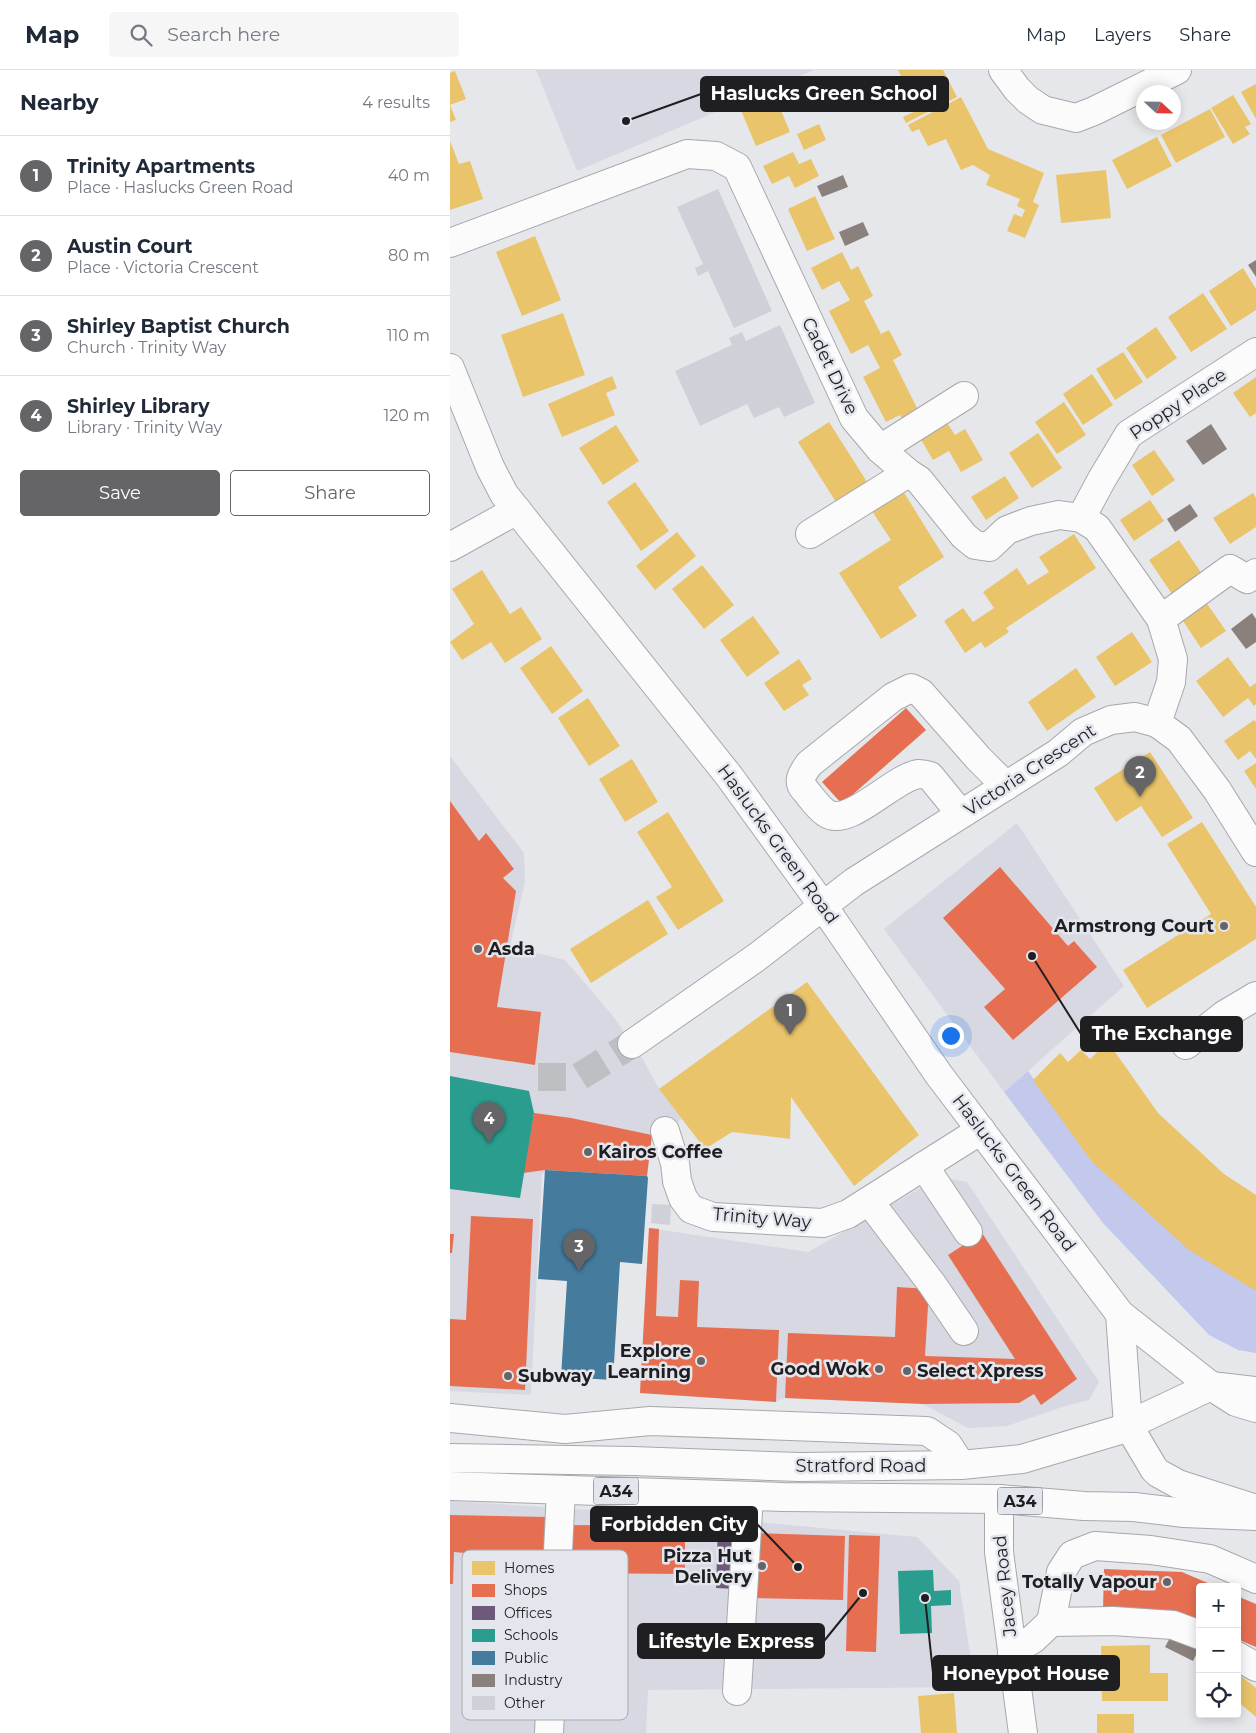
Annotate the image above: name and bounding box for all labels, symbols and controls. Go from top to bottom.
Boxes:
search box [109,12,459,57]
text: Map [25,20,79,49]
icon: search [127,21,155,49]
text: Search here [167,23,280,46]
text: Map [1026,24,1066,46]
text: Layers [1094,24,1151,46]
text: Share [1179,24,1231,46]
callout: Haslucks Green School [701,77,948,111]
text: Haslucks Green School [711,82,937,105]
north arrow [1136,85,1181,130]
text: Nearby [20,90,99,115]
text: 4 results [362,93,430,112]
text: Trinity Apartments [67,155,255,178]
text: 1 [33,166,39,185]
text: 40 m [388,166,430,185]
text: Place · Haslucks Green Road [67,178,293,197]
text: Austin Court [67,235,193,258]
text: 2 [31,246,41,265]
text: 80 m [388,246,430,265]
text: Place · Victoria Crescent [67,258,259,277]
street label: Cadet Drive [797,314,863,418]
text: Shirley Baptist Church [67,315,290,338]
text: 3 [31,326,41,345]
text: 110 m [387,326,430,345]
text: Church · Trinity Way [67,338,226,357]
street label: Poppy Place [1125,364,1231,444]
text: Shirley Library [67,395,210,418]
text: 4 [30,406,42,425]
text: 120 m [383,406,430,425]
text: Library · Trinity Way [67,418,222,437]
button: Save [20,470,220,516]
button: Share [230,470,430,516]
street label: Victoria Crescent [960,719,1100,821]
pin: 2 [1124,756,1156,797]
street label: Haslucks Green Road [713,760,843,928]
place label: Armstrong Court [1053,915,1214,937]
marker: Armstrong Court [1218,920,1230,932]
place label: Asda [487,938,535,960]
marker: Asda [472,943,484,955]
pin: 1 [774,994,806,1035]
callout: The Exchange [1081,1017,1242,1051]
text: The Exchange [1092,1022,1232,1045]
your location [938,1023,964,1049]
street label: Haslucks Green Road [948,1090,1080,1256]
pin: 4 [473,1102,505,1143]
place label: Kairos Coffee [598,1141,723,1163]
marker: Kairos Coffee [582,1146,594,1158]
street label: Trinity Way [712,1203,813,1233]
pin: 3 [563,1230,595,1271]
place label: Explore Learning [607,1340,691,1383]
marker: Explore Learning [695,1355,707,1367]
place label: Good Wok [770,1358,869,1380]
place label: Select Xpress [917,1360,1044,1382]
marker: Good Wok [873,1363,885,1375]
place label: Subway [518,1365,592,1387]
marker: Select Xpress [901,1365,913,1377]
marker: Subway [502,1370,514,1382]
street label: Stratford Road [796,1455,927,1477]
road number: A34 [594,1478,638,1504]
road number: A34 [998,1488,1042,1514]
callout: Forbidden City [591,1507,757,1541]
text: Forbidden City [601,1513,748,1536]
street label: Jacey Road [989,1534,1021,1639]
place label: Pizza Hut Delivery [663,1545,752,1588]
legend [462,1550,628,1720]
text: Homes [504,1559,554,1577]
marker: Pizza Hut Delivery [756,1560,768,1572]
place label: Totally Vapour [1022,1571,1157,1593]
marker: Totally Vapour [1161,1576,1173,1588]
text: Shops [504,1581,547,1599]
map controls [1196,1583,1241,1718]
button: + [1196,1583,1241,1628]
text: Offices [504,1604,552,1622]
callout: Lifestyle Express [638,1624,824,1658]
text: Schools [504,1626,558,1644]
button: − [1196,1628,1241,1673]
text: Lifestyle Express [648,1630,814,1653]
text: Public [504,1649,548,1667]
callout: Honeypot House [933,1656,1119,1690]
text: Honeypot House [943,1662,1109,1685]
text: Industry [504,1671,563,1689]
button: locate [1196,1673,1241,1718]
text: Other [504,1694,545,1712]

